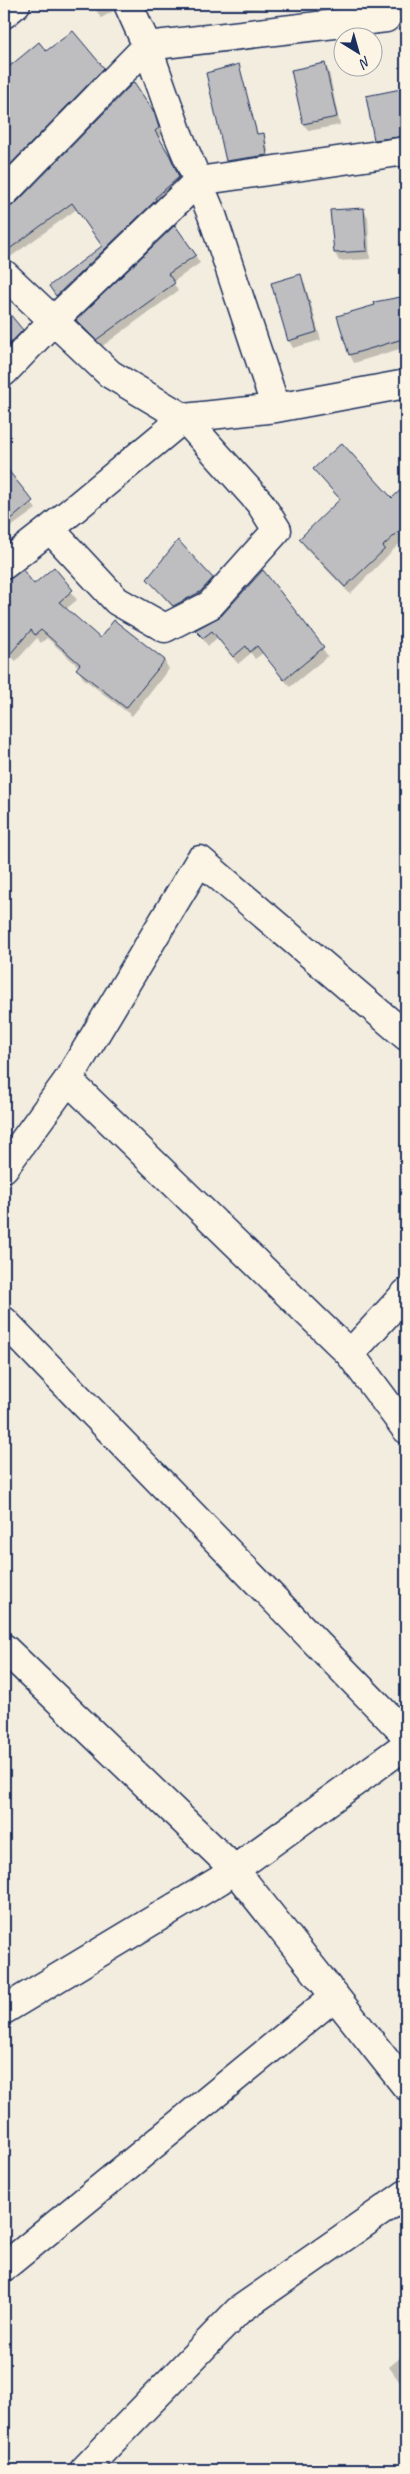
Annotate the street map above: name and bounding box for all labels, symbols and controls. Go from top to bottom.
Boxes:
north arrow [332,28,382,78]
text: N [355,53,374,73]

